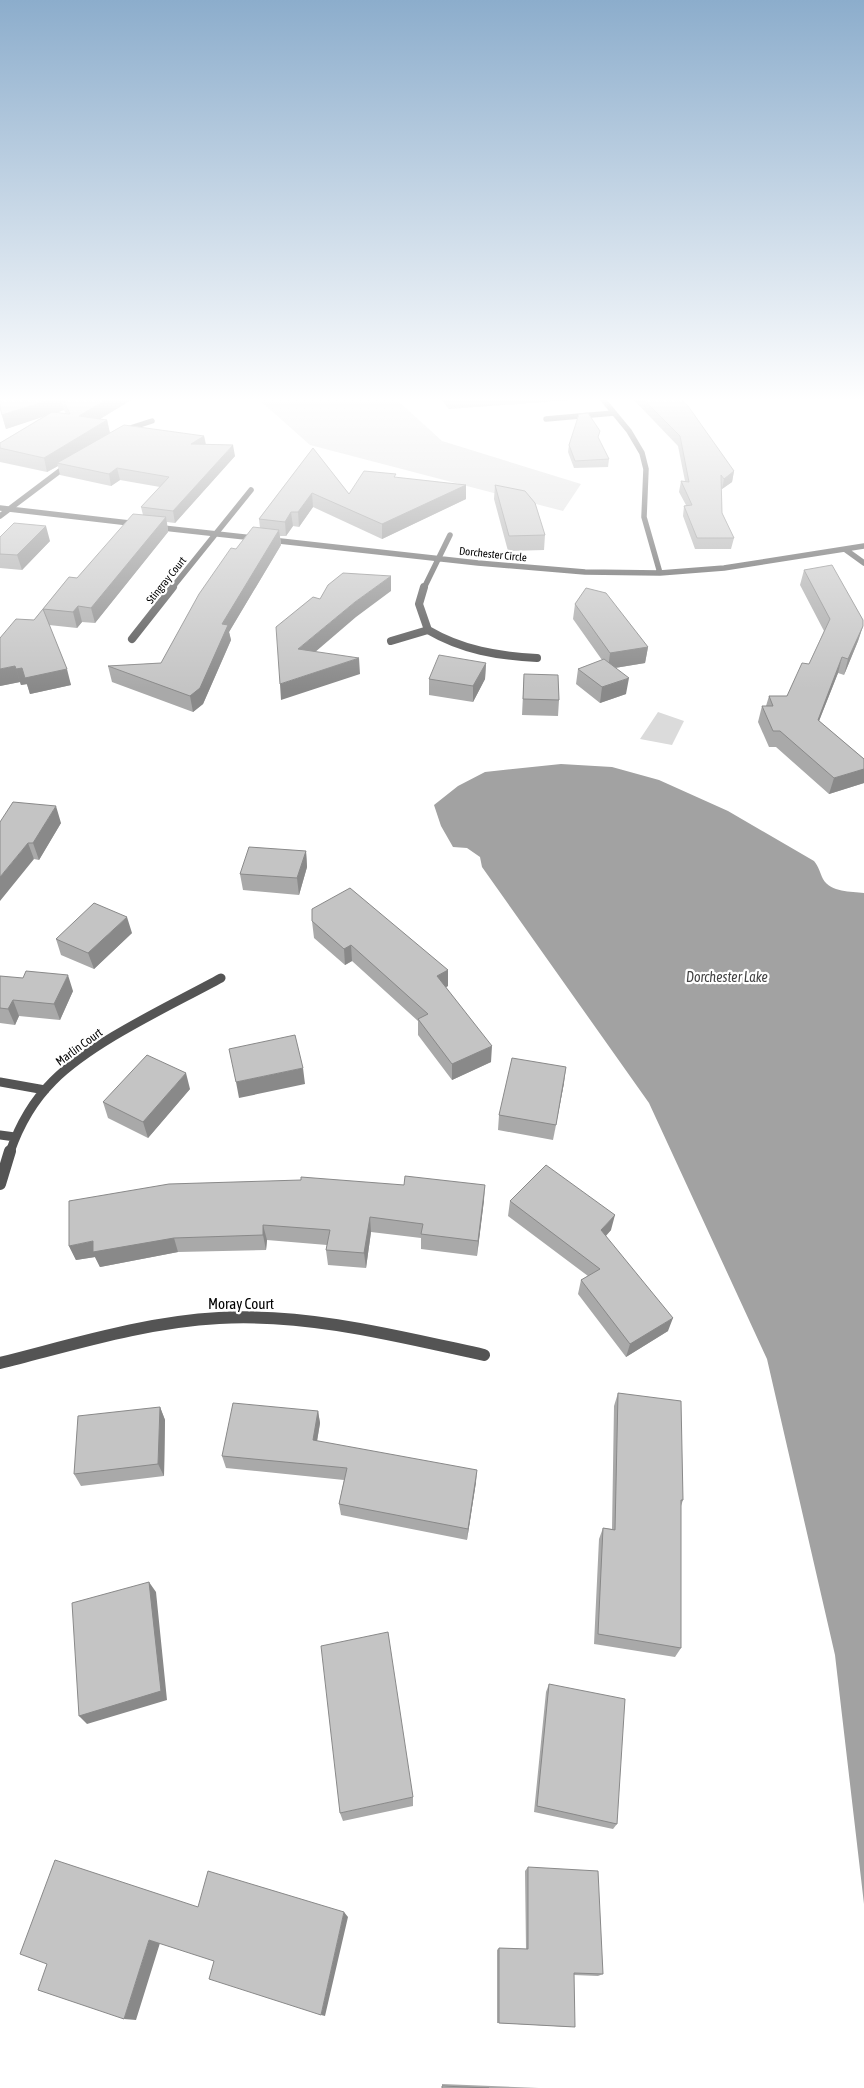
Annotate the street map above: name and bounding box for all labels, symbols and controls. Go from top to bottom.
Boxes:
street label: Dorchester Circle [458,544,528,564]
street label: Stingray Court [144,554,188,606]
water label: Dorchester Lake [686,969,768,985]
street label: Marlin Court [53,1025,106,1069]
street label: Moray Court [208,1295,274,1312]

